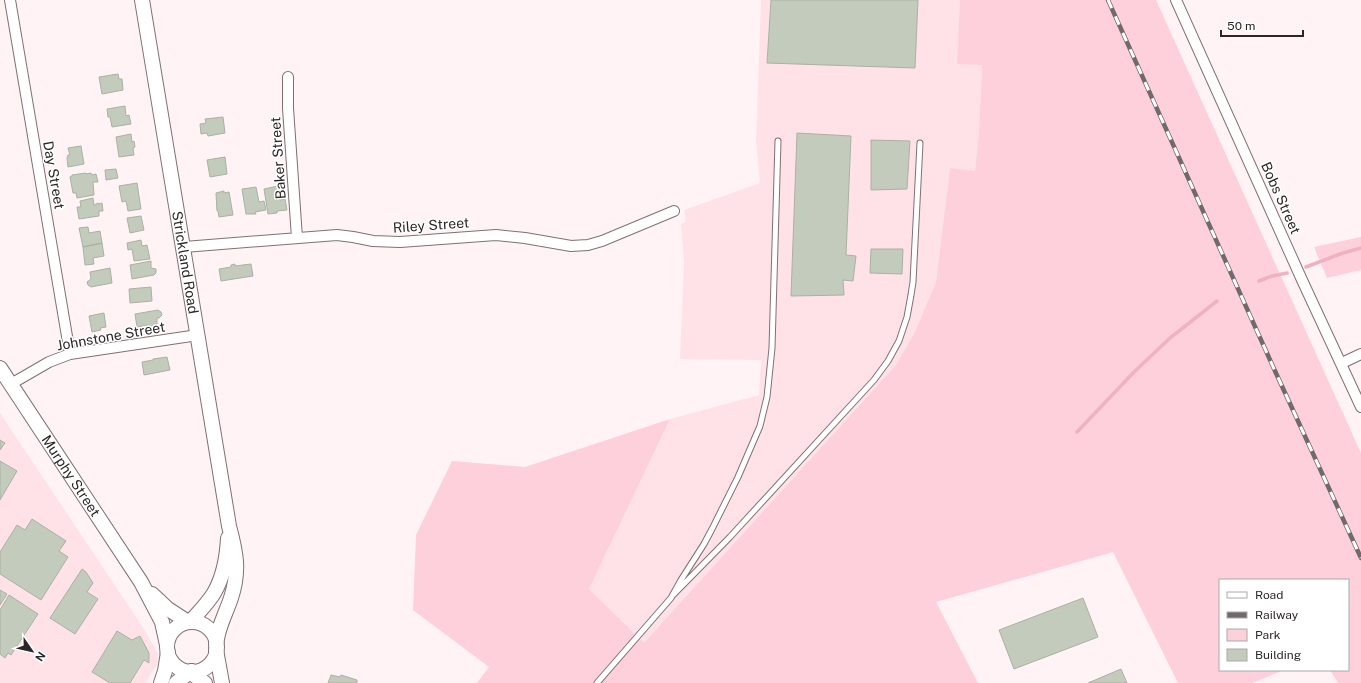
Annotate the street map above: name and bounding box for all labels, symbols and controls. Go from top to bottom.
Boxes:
scale bar [1221,12,1303,38]
text: 50 m [1227,19,1255,33]
street label: Baker Street [267,116,289,200]
street label: Day Street [40,140,68,210]
street label: Bobs Street [1258,160,1304,236]
street label: Strickland Road [169,210,202,315]
street label: Riley Street [392,214,470,236]
street label: Johnstone Street [56,319,166,353]
street label: Murphy Street [38,432,104,519]
legend [1219,579,1349,671]
text: Road [1255,588,1283,602]
text: Railway [1255,608,1299,622]
text: Park [1255,628,1281,642]
north arrow [12,631,52,671]
text: Building [1255,648,1301,662]
text: N [33,650,48,664]

